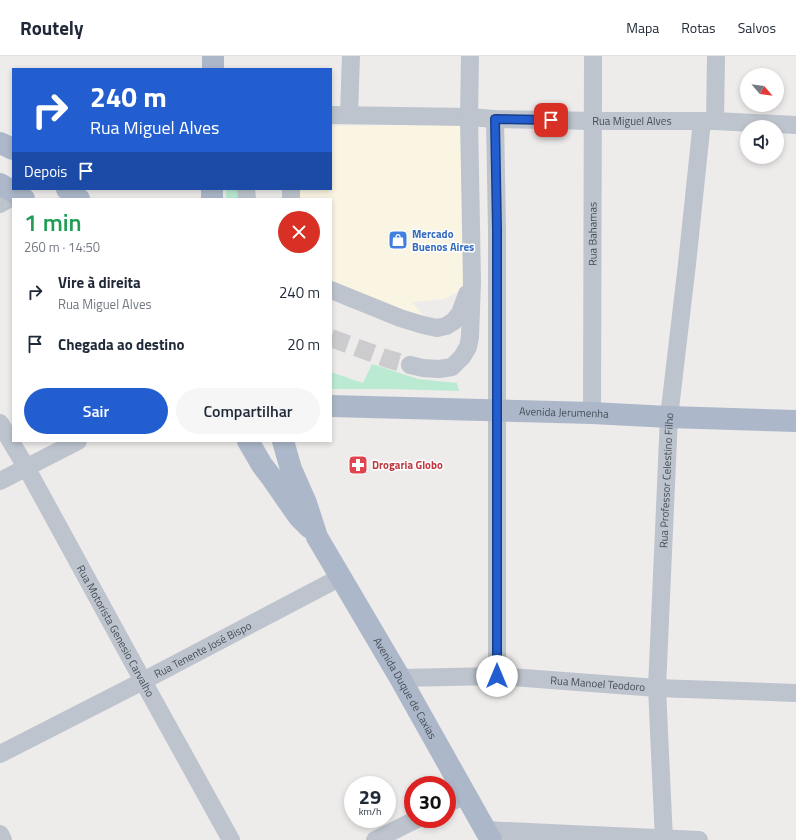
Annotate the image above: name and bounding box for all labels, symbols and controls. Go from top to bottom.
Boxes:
text: Routely [20,13,83,42]
text: Mapa [626,17,659,38]
text: Rotas [681,17,716,38]
text: Salvos [738,17,776,38]
north arrow [740,68,784,112]
map controls [740,68,784,164]
text: 240 m [90,75,167,118]
icon: right [24,84,76,136]
pin [534,103,568,137]
icon: arrive [540,109,562,131]
street label: Rua Miguel Alves [592,113,672,129]
text: Rua Miguel Alves [90,114,220,141]
button: sound [740,120,784,164]
text: Depois [24,160,67,183]
icon: arrive [75,160,97,182]
street label: Rua Bahamas [584,202,601,266]
text: 1 min [24,204,82,240]
button: close [278,211,320,253]
place label: Mercado Buenos Aires [412,226,474,255]
shop icon: Mercado Buenos Aires [387,229,409,251]
text: 260 m · 14:50 [24,237,100,257]
text: Vire à direita [58,271,141,294]
icon: right [24,281,46,303]
text: 240 m [279,281,320,304]
text: Rua Miguel Alves [58,294,152,314]
icon: arrive [24,333,46,355]
text: Chegada ao destino [58,333,184,356]
text: 20 m [287,333,320,356]
button: Sair [24,388,168,434]
button: Compartilhar [176,388,320,434]
street label: Avenida Jerumenha [519,403,610,422]
street label: Rua Professor Celestino Filho [655,412,677,548]
pharmacy icon: Drogaria Globo [347,454,369,476]
place label: Drogaria Globo [372,457,443,473]
street label: Rua Motorista Genesio Carvalho [73,562,158,700]
street label: Rua Tenente José Bispo [151,617,254,682]
street label: Avenida Duque de Caxias [370,634,441,742]
position arrow [476,655,518,697]
street label: Rua Manoel Teodoro [550,672,646,695]
speed limit sign: 30 [404,776,456,828]
text: 29 [359,781,381,812]
text: km/h [359,804,381,819]

